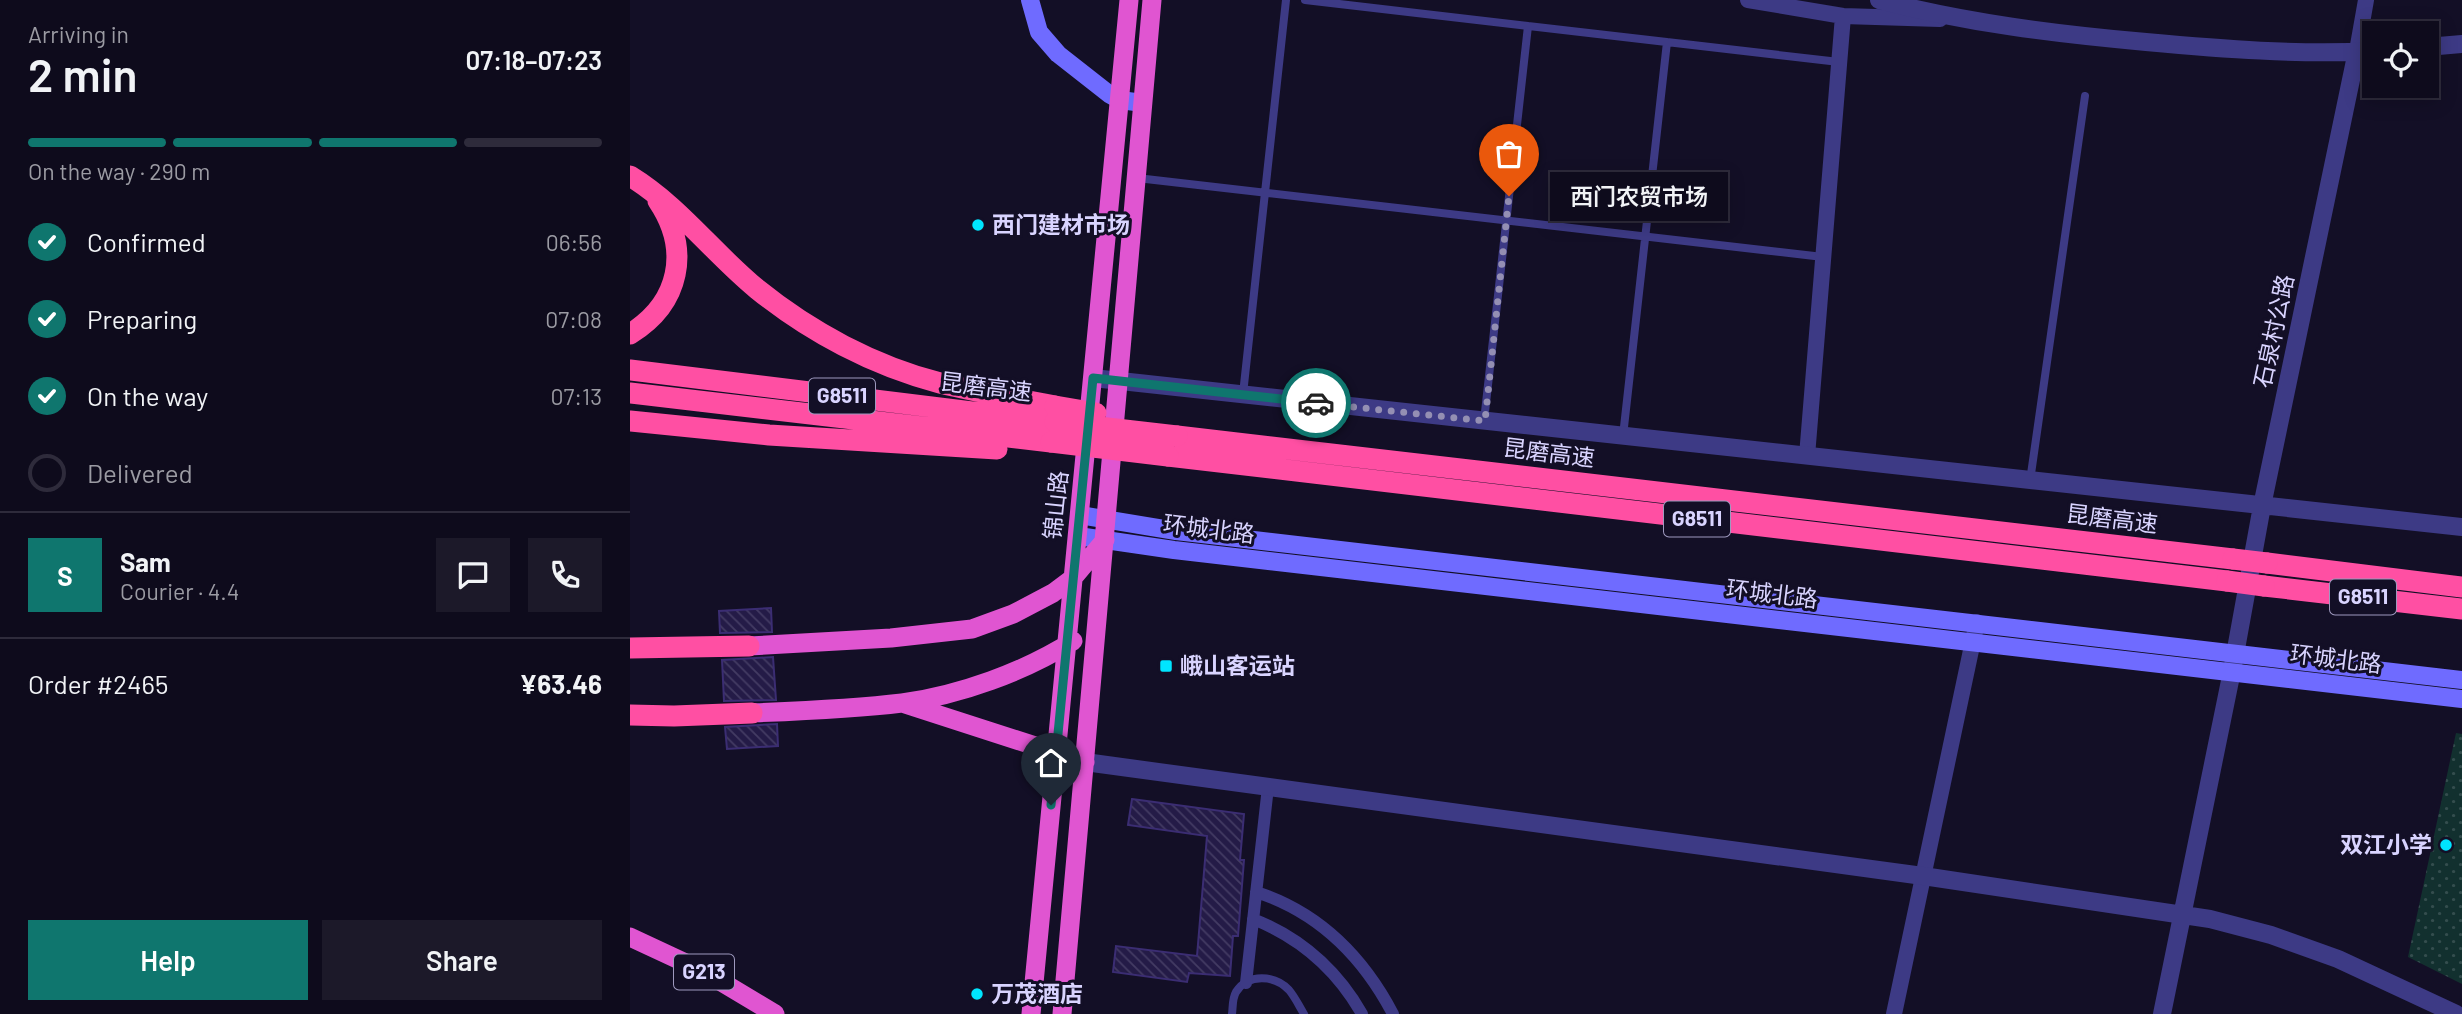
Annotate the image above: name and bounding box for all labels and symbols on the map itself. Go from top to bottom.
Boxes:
pin [1479,124,1539,196]
callout: 西门农贸市场 [1551,172,1730,220]
place label: 西门建材市场 [992,210,1130,238]
marker: 西门建材市场 [970,217,986,233]
street label: 石泉村公路 [2247,272,2299,390]
street label: 昆磨高速 [939,367,1033,406]
courier [1281,368,1351,438]
road number: G8511 [809,378,875,414]
street label: 昆磨高速 [1502,433,1596,472]
street label: 锦山路 [1037,469,1073,541]
street label: 昆磨高速 [2065,499,2159,538]
road number: G8511 [1664,502,1730,536]
street label: 环城北路 [1162,509,1256,548]
street label: 环城北路 [1725,574,1819,613]
road number: G8511 [2330,580,2396,614]
street label: 环城北路 [2289,639,2383,678]
place label: 峨山客运站 [1180,651,1295,679]
marker: 峨山客运站 [1158,658,1174,674]
pin [1021,733,1081,805]
place label: 双江小学 [2340,830,2432,858]
marker: 双江小学 [2438,837,2454,853]
road number: G213 [674,954,734,990]
place label: 万茂酒店 [991,979,1083,1007]
marker: 万茂酒店 [969,986,985,1002]

